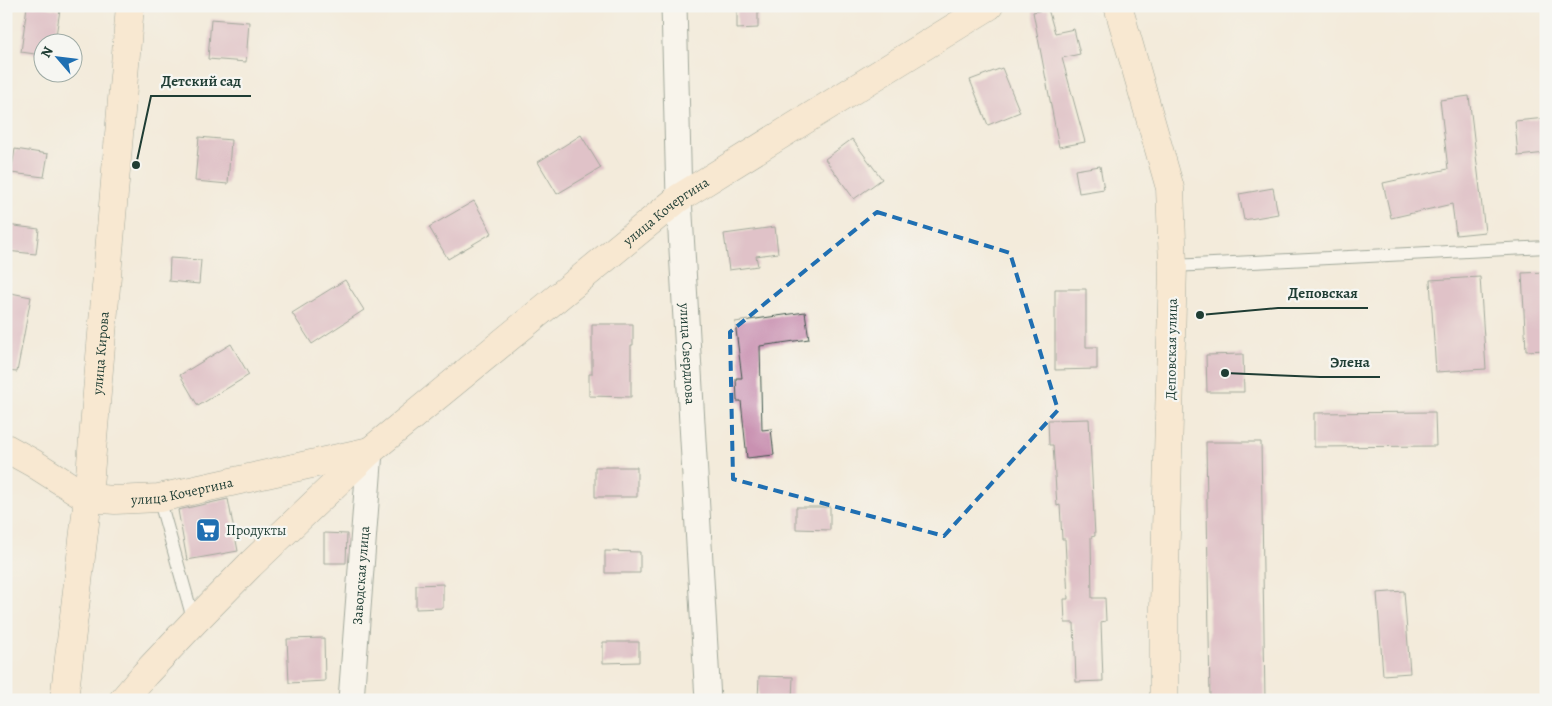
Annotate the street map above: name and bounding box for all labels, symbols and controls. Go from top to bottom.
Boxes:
north arrow [32,32,82,82]
text: N [36,43,58,61]
callout: Детский сад [151,66,251,96]
text: Детский сад [161,71,241,91]
street label: улица Кочергина [618,172,713,251]
callout: Деповская [1278,278,1368,308]
text: Деповская [1288,283,1358,303]
street label: Деповская улица [1161,297,1182,400]
street label: улица Свердлова [675,301,700,405]
street label: улица Кирова [88,310,114,396]
callout: Элена [1320,347,1380,377]
text: Элена [1330,352,1371,372]
street label: улица Кочергина [130,473,235,509]
supermarket icon: Продукты [195,517,221,543]
place label: Продукты [226,521,286,540]
street label: Заводская улица [348,525,374,626]

